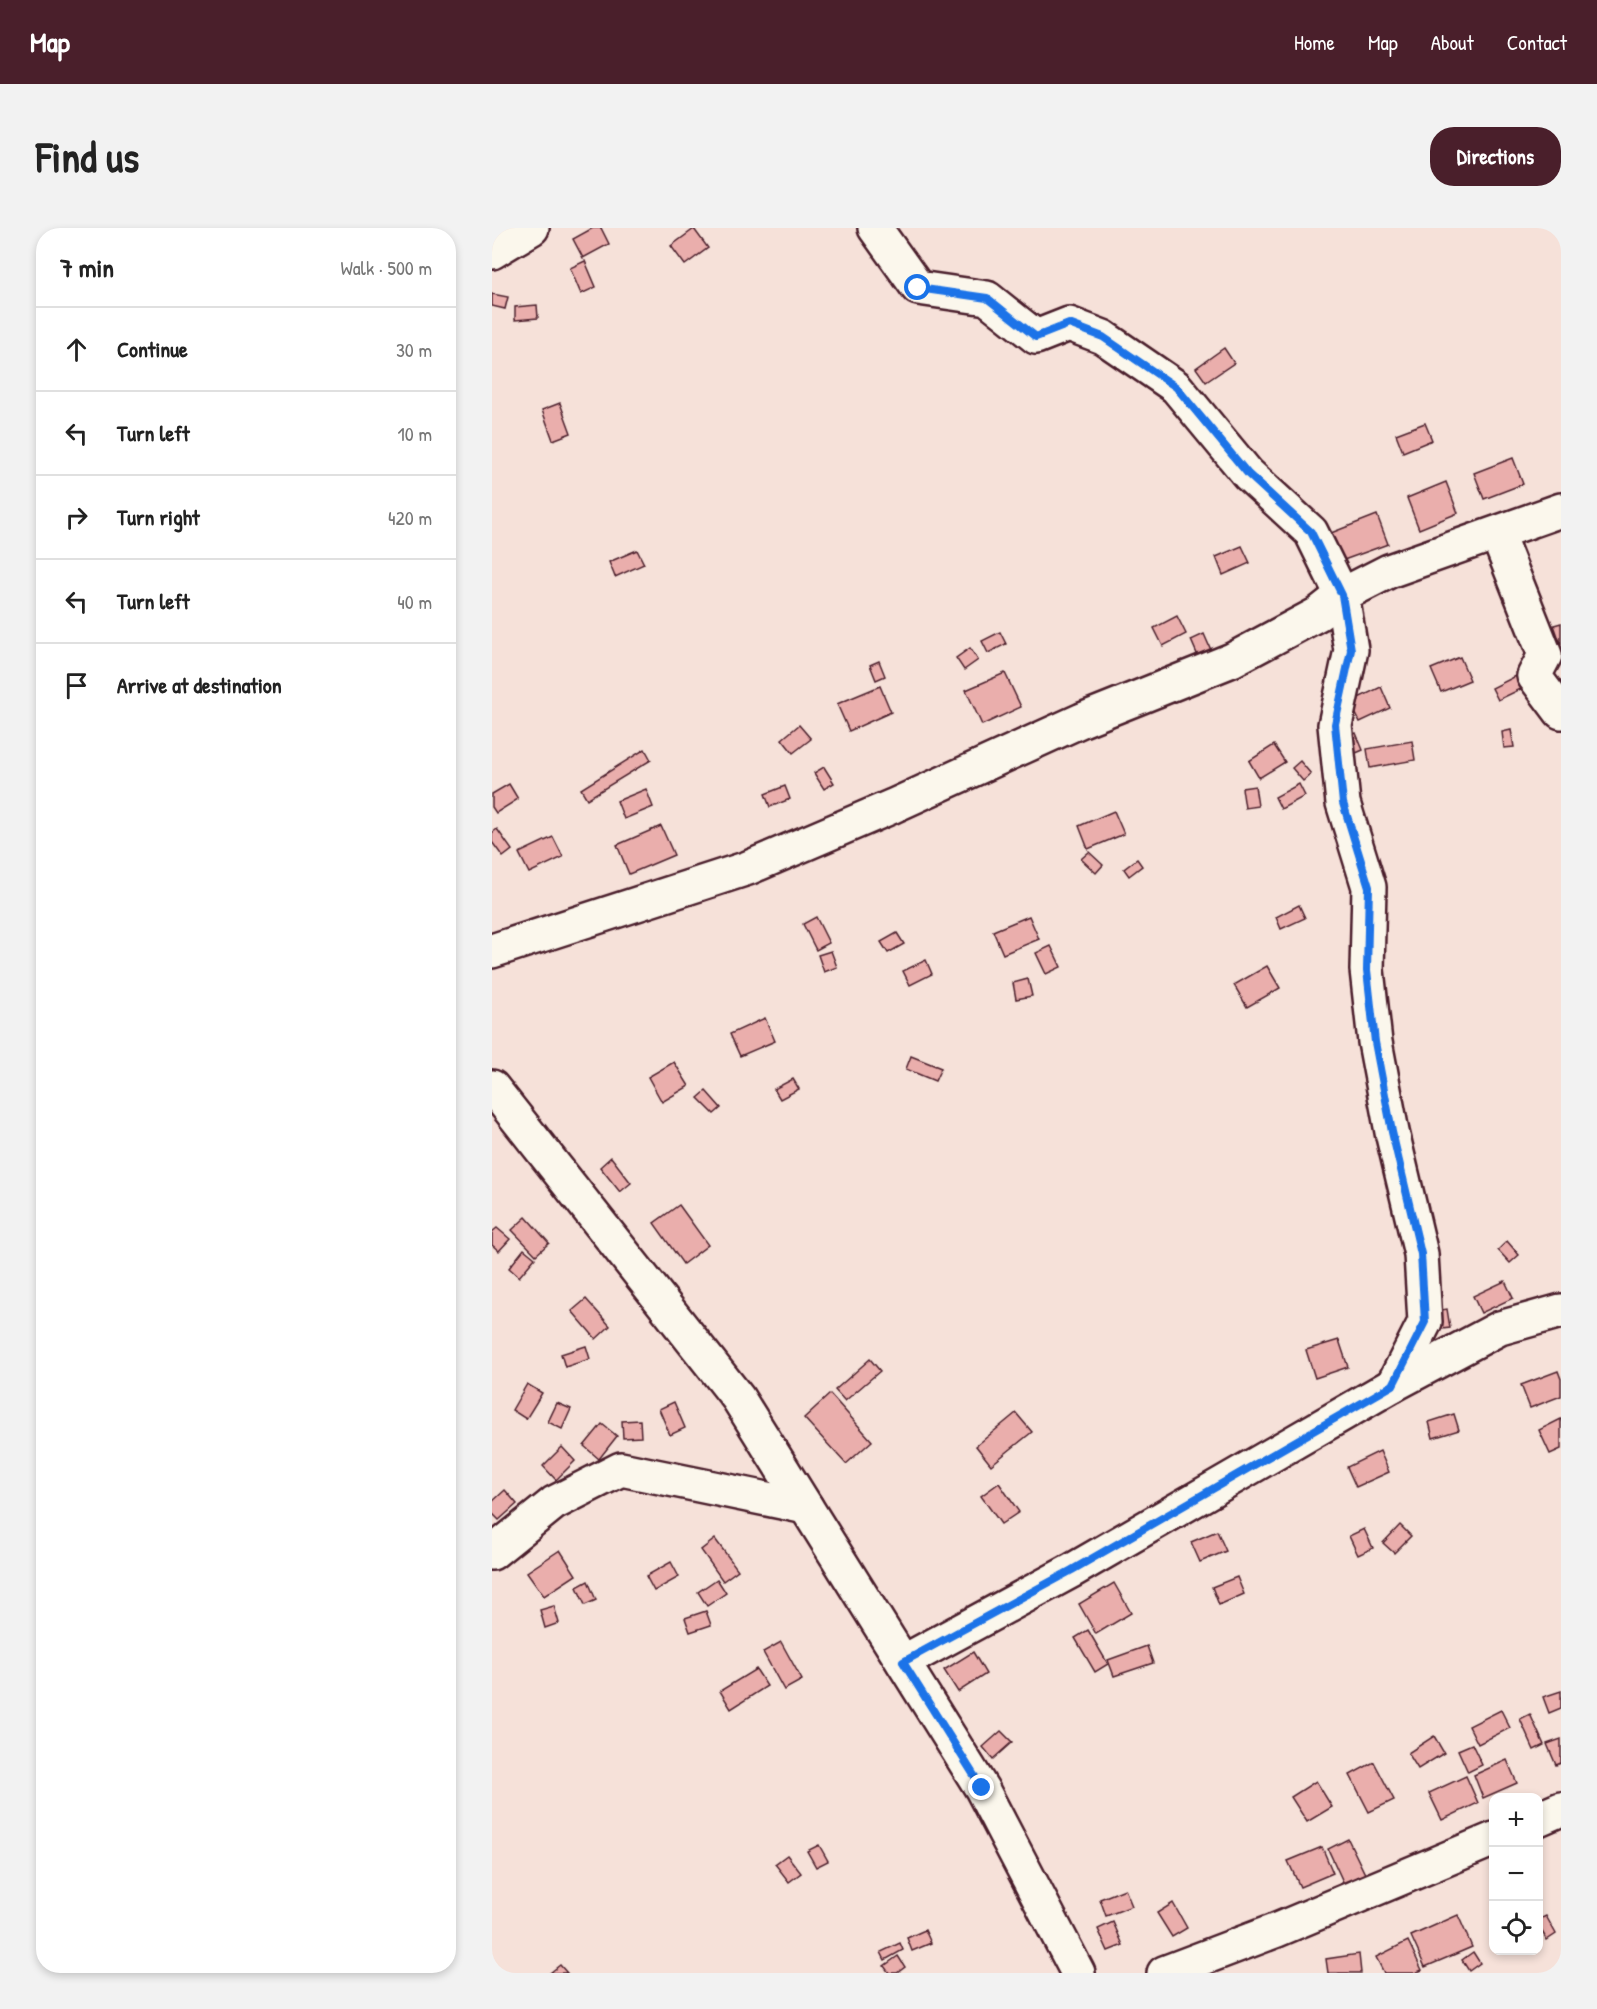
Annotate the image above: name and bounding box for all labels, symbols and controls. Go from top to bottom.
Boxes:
text: Map [30,23,70,61]
text: Home [1294,28,1335,57]
text: Map [1368,28,1398,57]
text: About [1431,28,1474,57]
text: Contact [1507,28,1567,57]
button: Directions [1430,127,1561,186]
text: Find us [36,128,139,185]
text: 7 min [60,250,114,285]
text: Walk · 500 m [340,254,432,281]
route start [904,274,930,300]
icon: ahead [60,333,93,366]
text: Continue [117,334,188,364]
text: 30 m [396,336,432,363]
icon: left [60,417,93,450]
text: Turn left [117,418,190,448]
text: 10 m [398,420,432,447]
icon: right [60,501,93,534]
text: Turn right [117,502,200,532]
text: 420 m [388,504,432,531]
icon: left [60,585,93,618]
text: Turn left [117,586,190,616]
text: 40 m [397,588,432,615]
icon: arrive [60,669,93,702]
text: Arrive at destination [117,670,282,700]
route end [968,1774,994,1800]
map controls [1489,1793,1543,1955]
button: + [1489,1793,1543,1847]
button: − [1489,1847,1543,1901]
button: locate [1489,1901,1543,1955]

